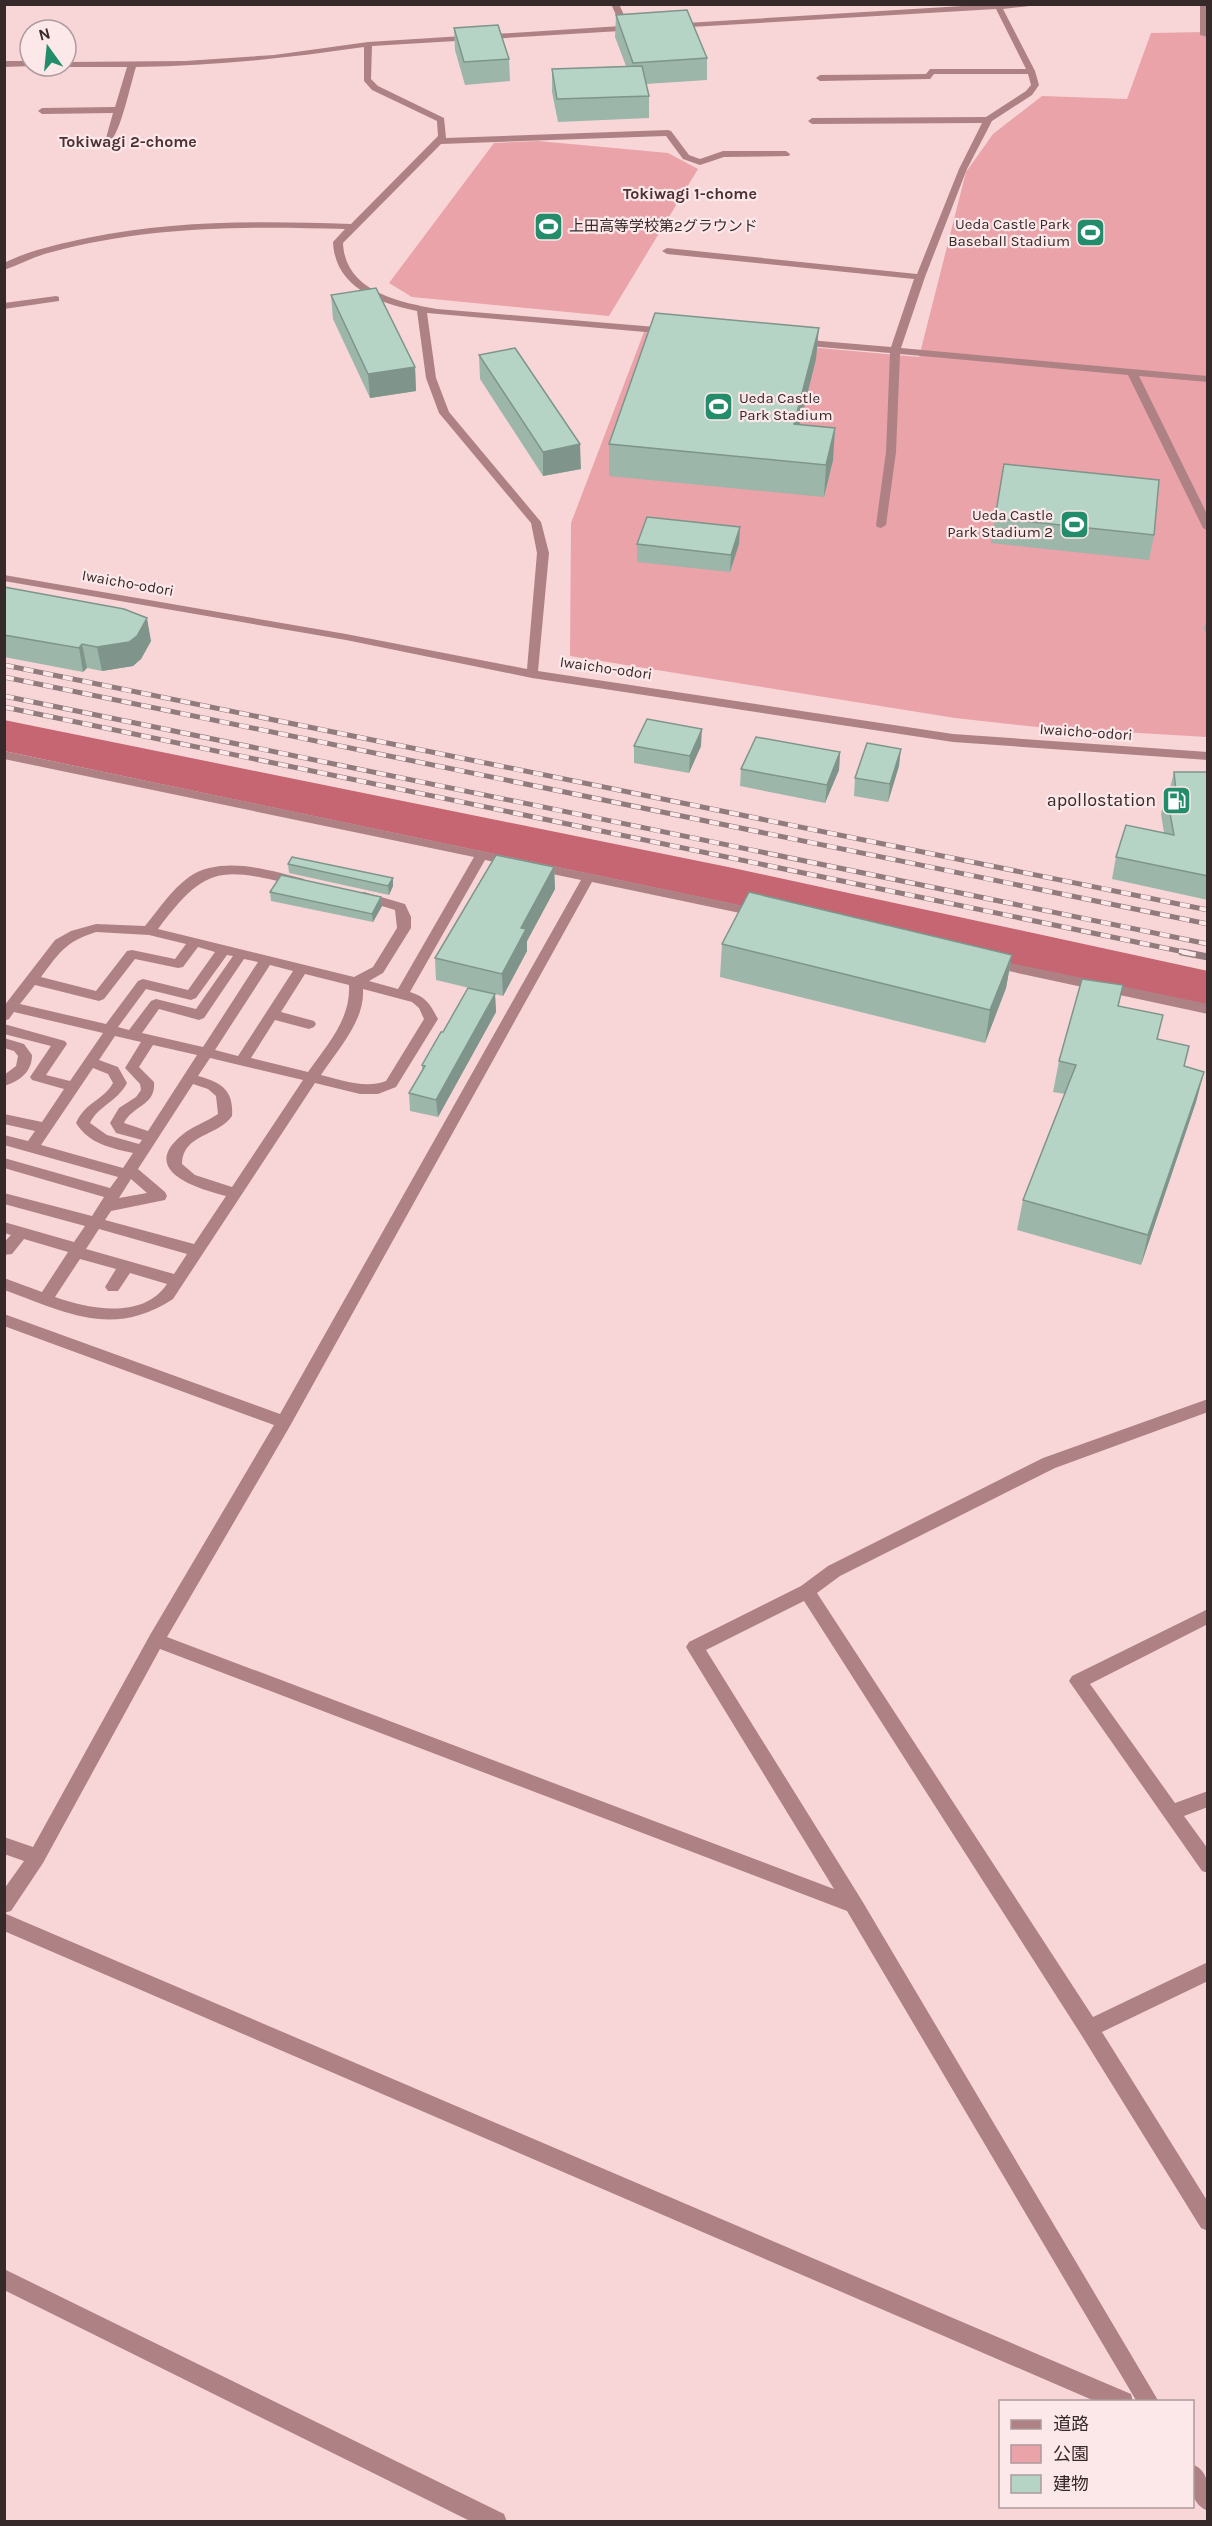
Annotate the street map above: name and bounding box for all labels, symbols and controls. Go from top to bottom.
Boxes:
north arrow [18,18,78,78]
text: N [36,23,52,45]
district label: Tokiwagi 2-chome [59,132,197,151]
district label: Tokiwagi 1-chome [623,184,757,203]
sports icon: 上田高等学校第2グラウンド [532,210,564,242]
place label: Ueda Castle Park Baseball Stadium [948,215,1070,250]
place label: 上田高等学校第2グラウンド [569,217,758,235]
sports icon: Ueda Castle Park Baseball Stadium [1075,217,1107,249]
place label: Ueda Castle Park Stadium [739,389,832,424]
sports icon: Ueda Castle Park Stadium [702,391,734,423]
place label: Ueda Castle Park Stadium 2 [947,506,1053,541]
sports icon: Ueda Castle Park Stadium 2 [1058,508,1090,540]
street label: Iwaicho-odori [81,566,175,600]
street label: Iwaicho-odori [559,653,653,683]
street label: Iwaicho-odori [1039,720,1133,744]
fuel station icon: apollostation [1161,784,1193,816]
place label: apollostation [1047,789,1156,811]
legend [999,2400,1194,2508]
text: 道路 [1053,2413,1089,2435]
text: 公園 [1053,2443,1089,2465]
text: 建物 [1053,2473,1089,2495]

